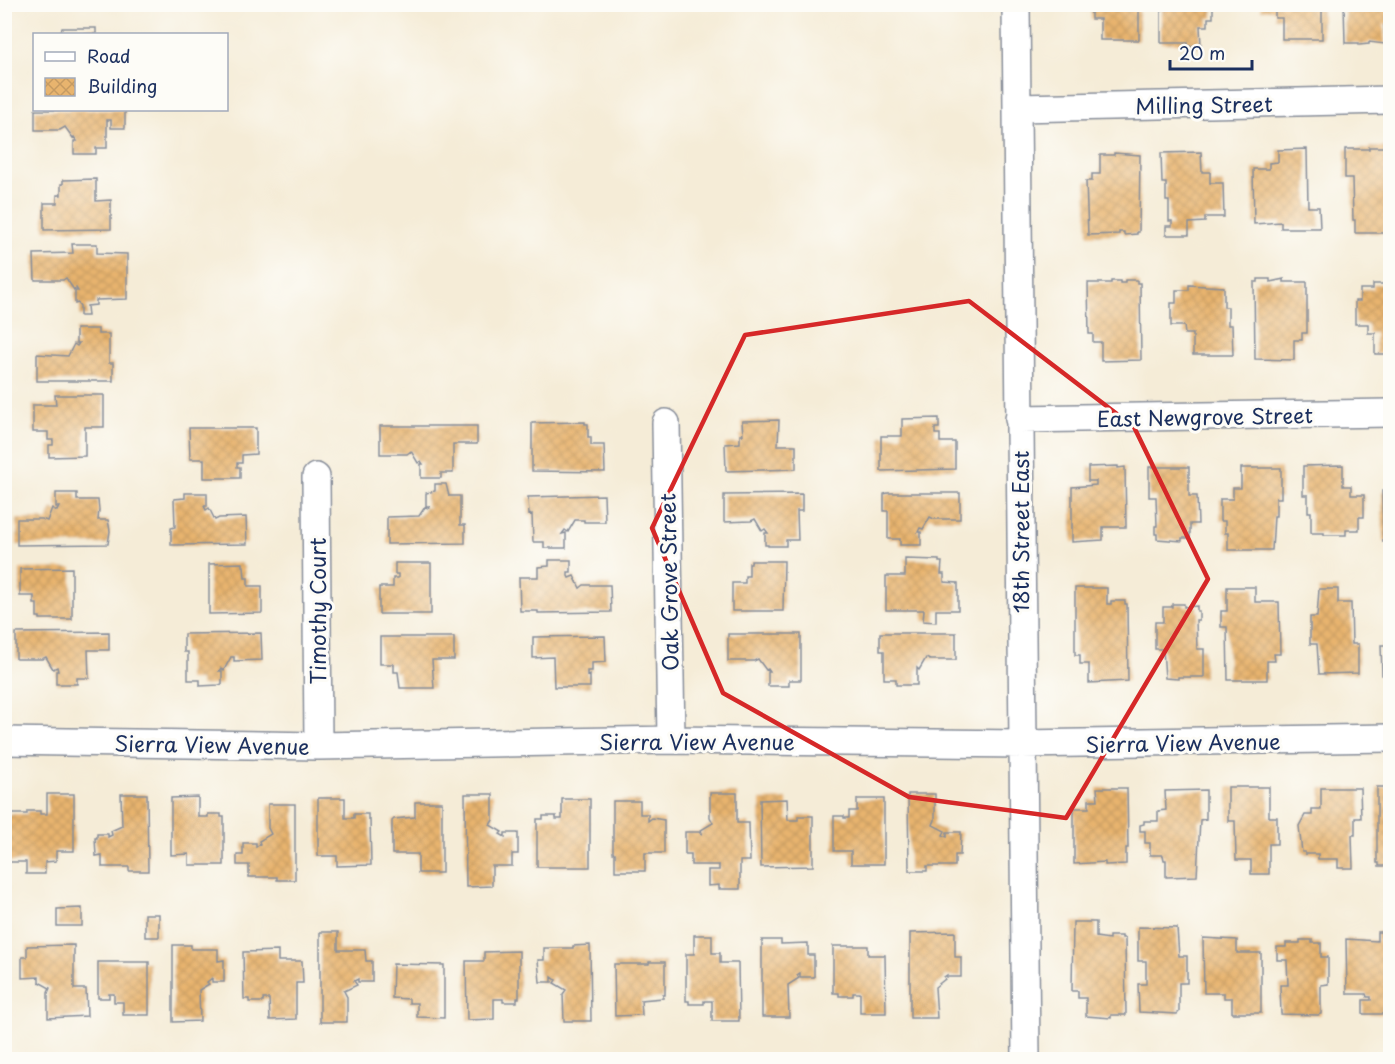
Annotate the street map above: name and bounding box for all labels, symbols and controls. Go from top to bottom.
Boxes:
legend [33,33,228,111]
scale bar [1170,33,1252,71]
text: 20 m [1179,39,1225,66]
text: Road [87,42,131,69]
text: Building [87,72,157,99]
street label: Milling Street [1135,87,1273,121]
street label: East Newgrove Street [1097,398,1313,434]
street label: 18th Street East [1004,451,1036,613]
street label: Oak Grove Street [650,493,686,671]
street label: Timothy Court [301,537,333,685]
street label: Sierra View Avenue [1085,724,1281,760]
street label: Sierra View Avenue [599,725,795,757]
street label: Sierra View Avenue [114,726,310,762]

